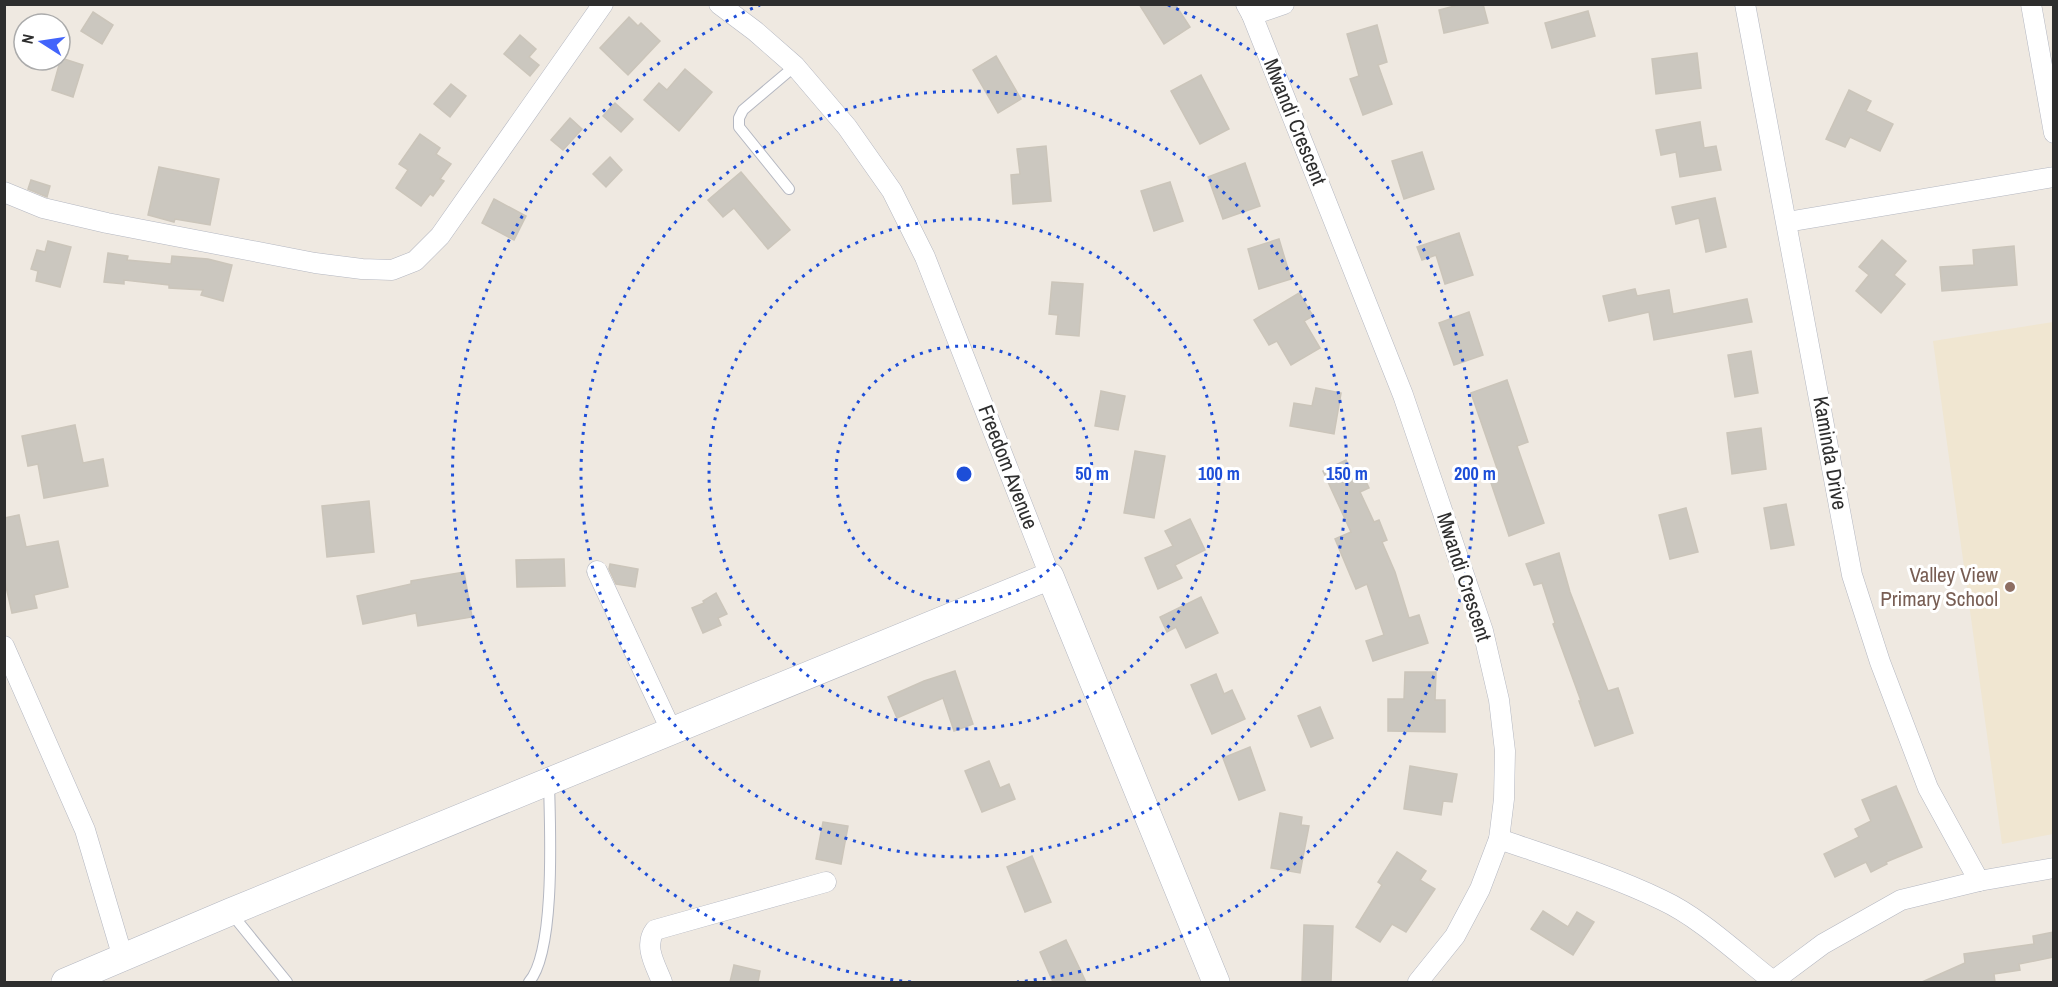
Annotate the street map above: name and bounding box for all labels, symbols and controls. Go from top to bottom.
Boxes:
north arrow [12,12,72,72]
text: N [16,32,39,46]
street label: Mwandi Crescent [1257,54,1334,190]
street label: Kaminda Drive [1806,394,1855,512]
street label: Freedom Avenue [971,401,1045,533]
text: 50 m [1075,461,1109,486]
text: 100 m [1198,461,1240,486]
text: 150 m [1326,461,1368,486]
text: 200 m [1454,461,1496,486]
centre of rings [954,464,974,484]
street label: Mwandi Crescent [1430,509,1499,645]
place label: Valley View Primary School [1880,560,1999,613]
marker: Valley View Primary School [2003,580,2017,594]

